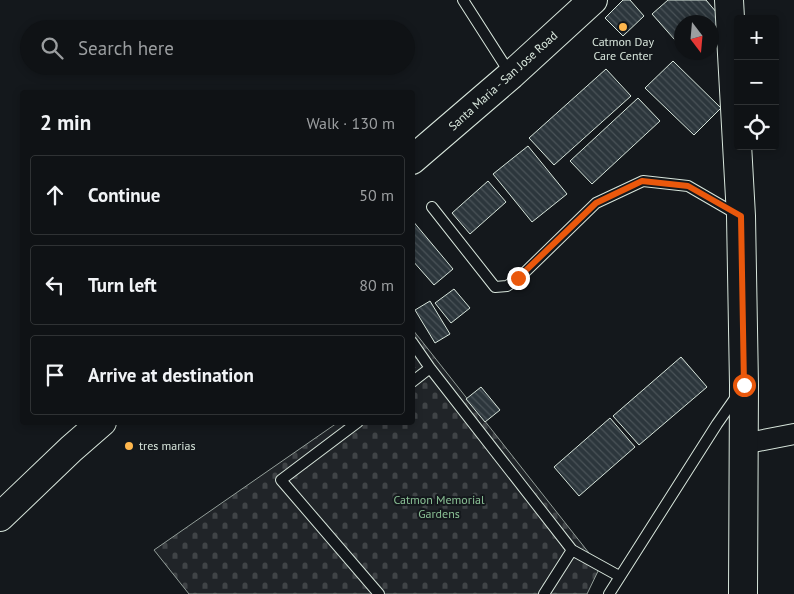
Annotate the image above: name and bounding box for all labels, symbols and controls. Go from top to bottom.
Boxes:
north arrow [674,15,719,60]
map controls [734,15,779,150]
button: + [734,15,779,60]
search box [20,20,415,75]
marker: Catmon Day Care Center [617,21,629,33]
street label: Santa Maria - San Jose Road [445,28,560,134]
icon: search [38,34,66,62]
place label: Catmon Day Care Center [592,34,654,63]
text: Search here [78,36,174,60]
button: − [734,60,779,105]
button: locate [734,105,779,150]
text: 2 min [40,109,91,136]
text: Walk · 130 m [306,113,395,133]
icon: ahead [41,181,69,209]
text: Continue [88,183,160,207]
text: 50 m [359,185,394,205]
route end [507,267,530,290]
icon: left [41,271,69,299]
text: Turn left [88,273,157,297]
text: 80 m [359,275,394,295]
icon: arrive [41,361,69,389]
text: Arrive at destination [88,363,254,387]
route start [733,374,756,397]
place label: tres marias [139,438,196,453]
marker: tres marias [123,440,135,452]
park label: Catmon Memorial Gardens [393,492,485,521]

